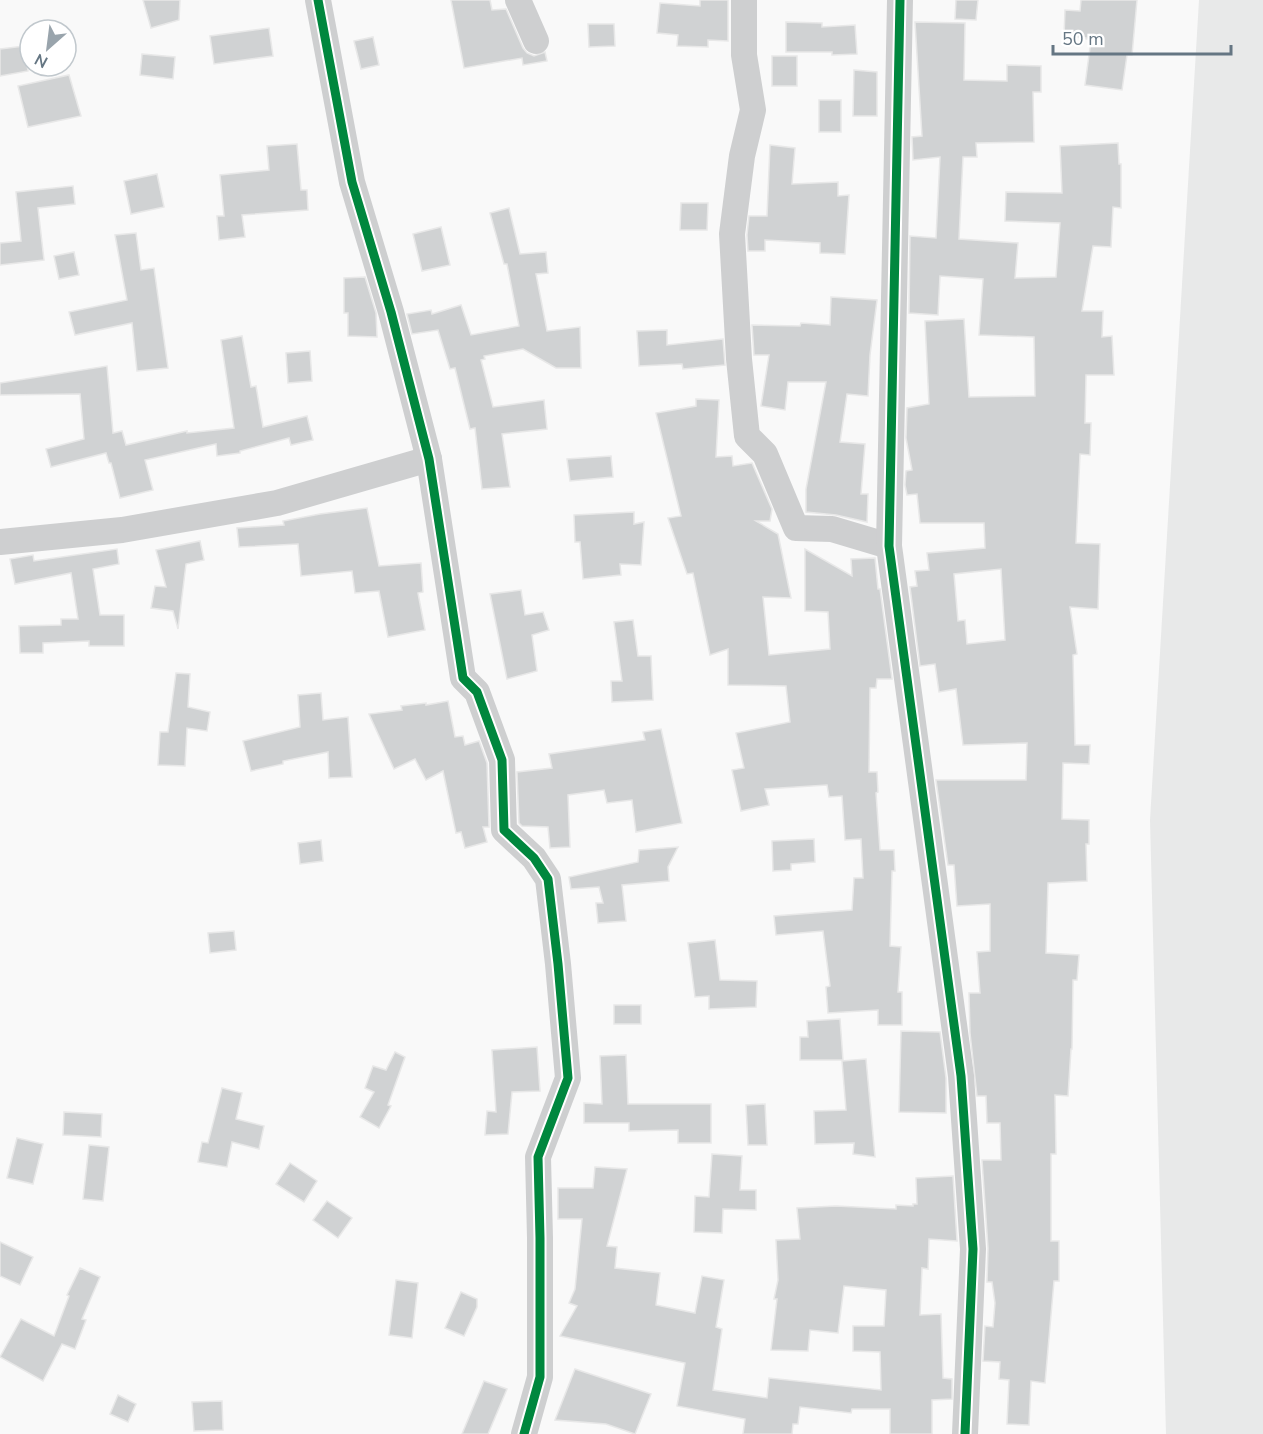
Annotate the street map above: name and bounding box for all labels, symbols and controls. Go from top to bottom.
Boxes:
north arrow [18,18,78,78]
scale bar [1053,18,1232,56]
text: 50 m [1062,27,1104,51]
text: N [31,48,52,73]

